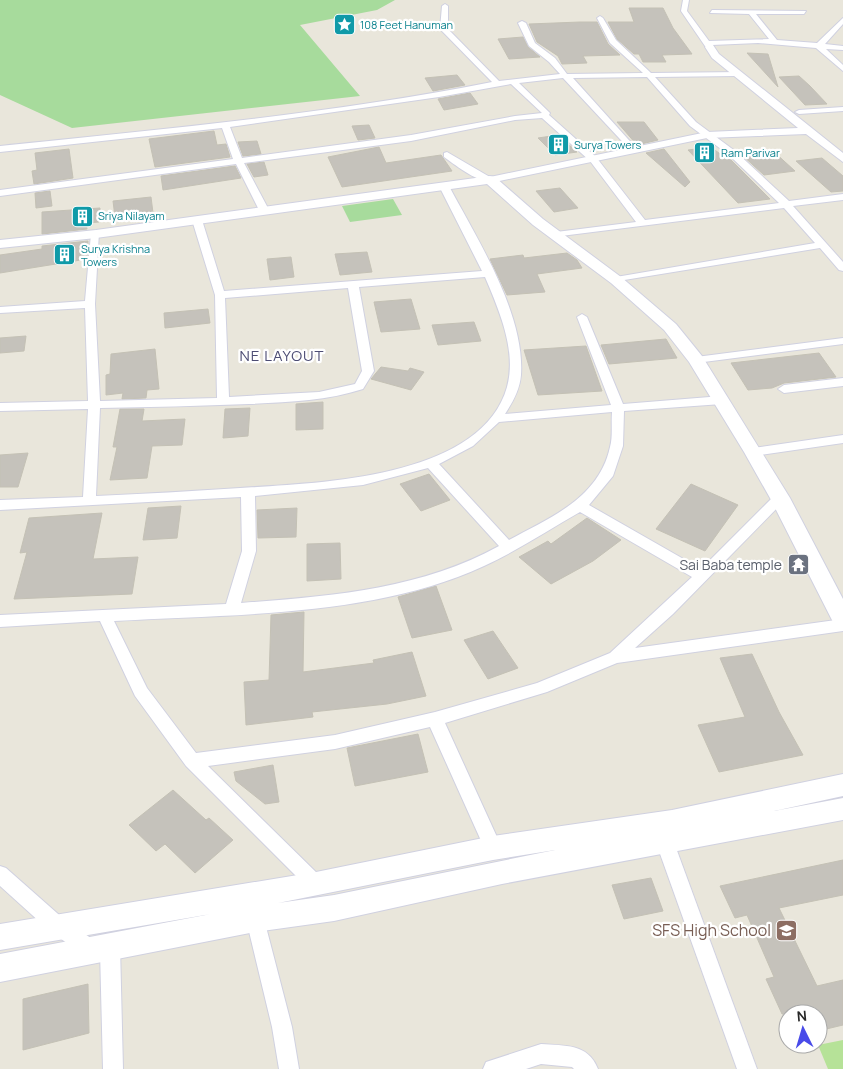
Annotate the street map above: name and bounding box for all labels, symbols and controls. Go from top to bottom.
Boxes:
place icon: 108 Feet Hanuman [332,13,356,37]
place label: 108 Feet Hanuman [360,17,453,32]
building icon: Surya Towers [546,133,570,157]
place label: Surya Towers [574,137,641,152]
building icon: Ram Parivar [693,141,717,165]
place label: Ram Parivar [721,145,780,160]
building icon: Sriya Nilayam [70,204,94,228]
place label: Sriya Nilayam [98,208,165,223]
place label: Surya Krishna Towers [81,241,150,269]
building icon: Surya Krishna Towers [53,243,77,267]
district label: NE LAYOUT [239,345,325,366]
temple icon: Sai Baba temple [786,553,810,577]
place label: Sai Baba temple [679,555,782,574]
school or university icon: SFS High School [775,918,799,942]
place label: SFS High School [652,919,771,941]
north arrow [778,1004,828,1054]
text: N [796,1006,808,1025]

